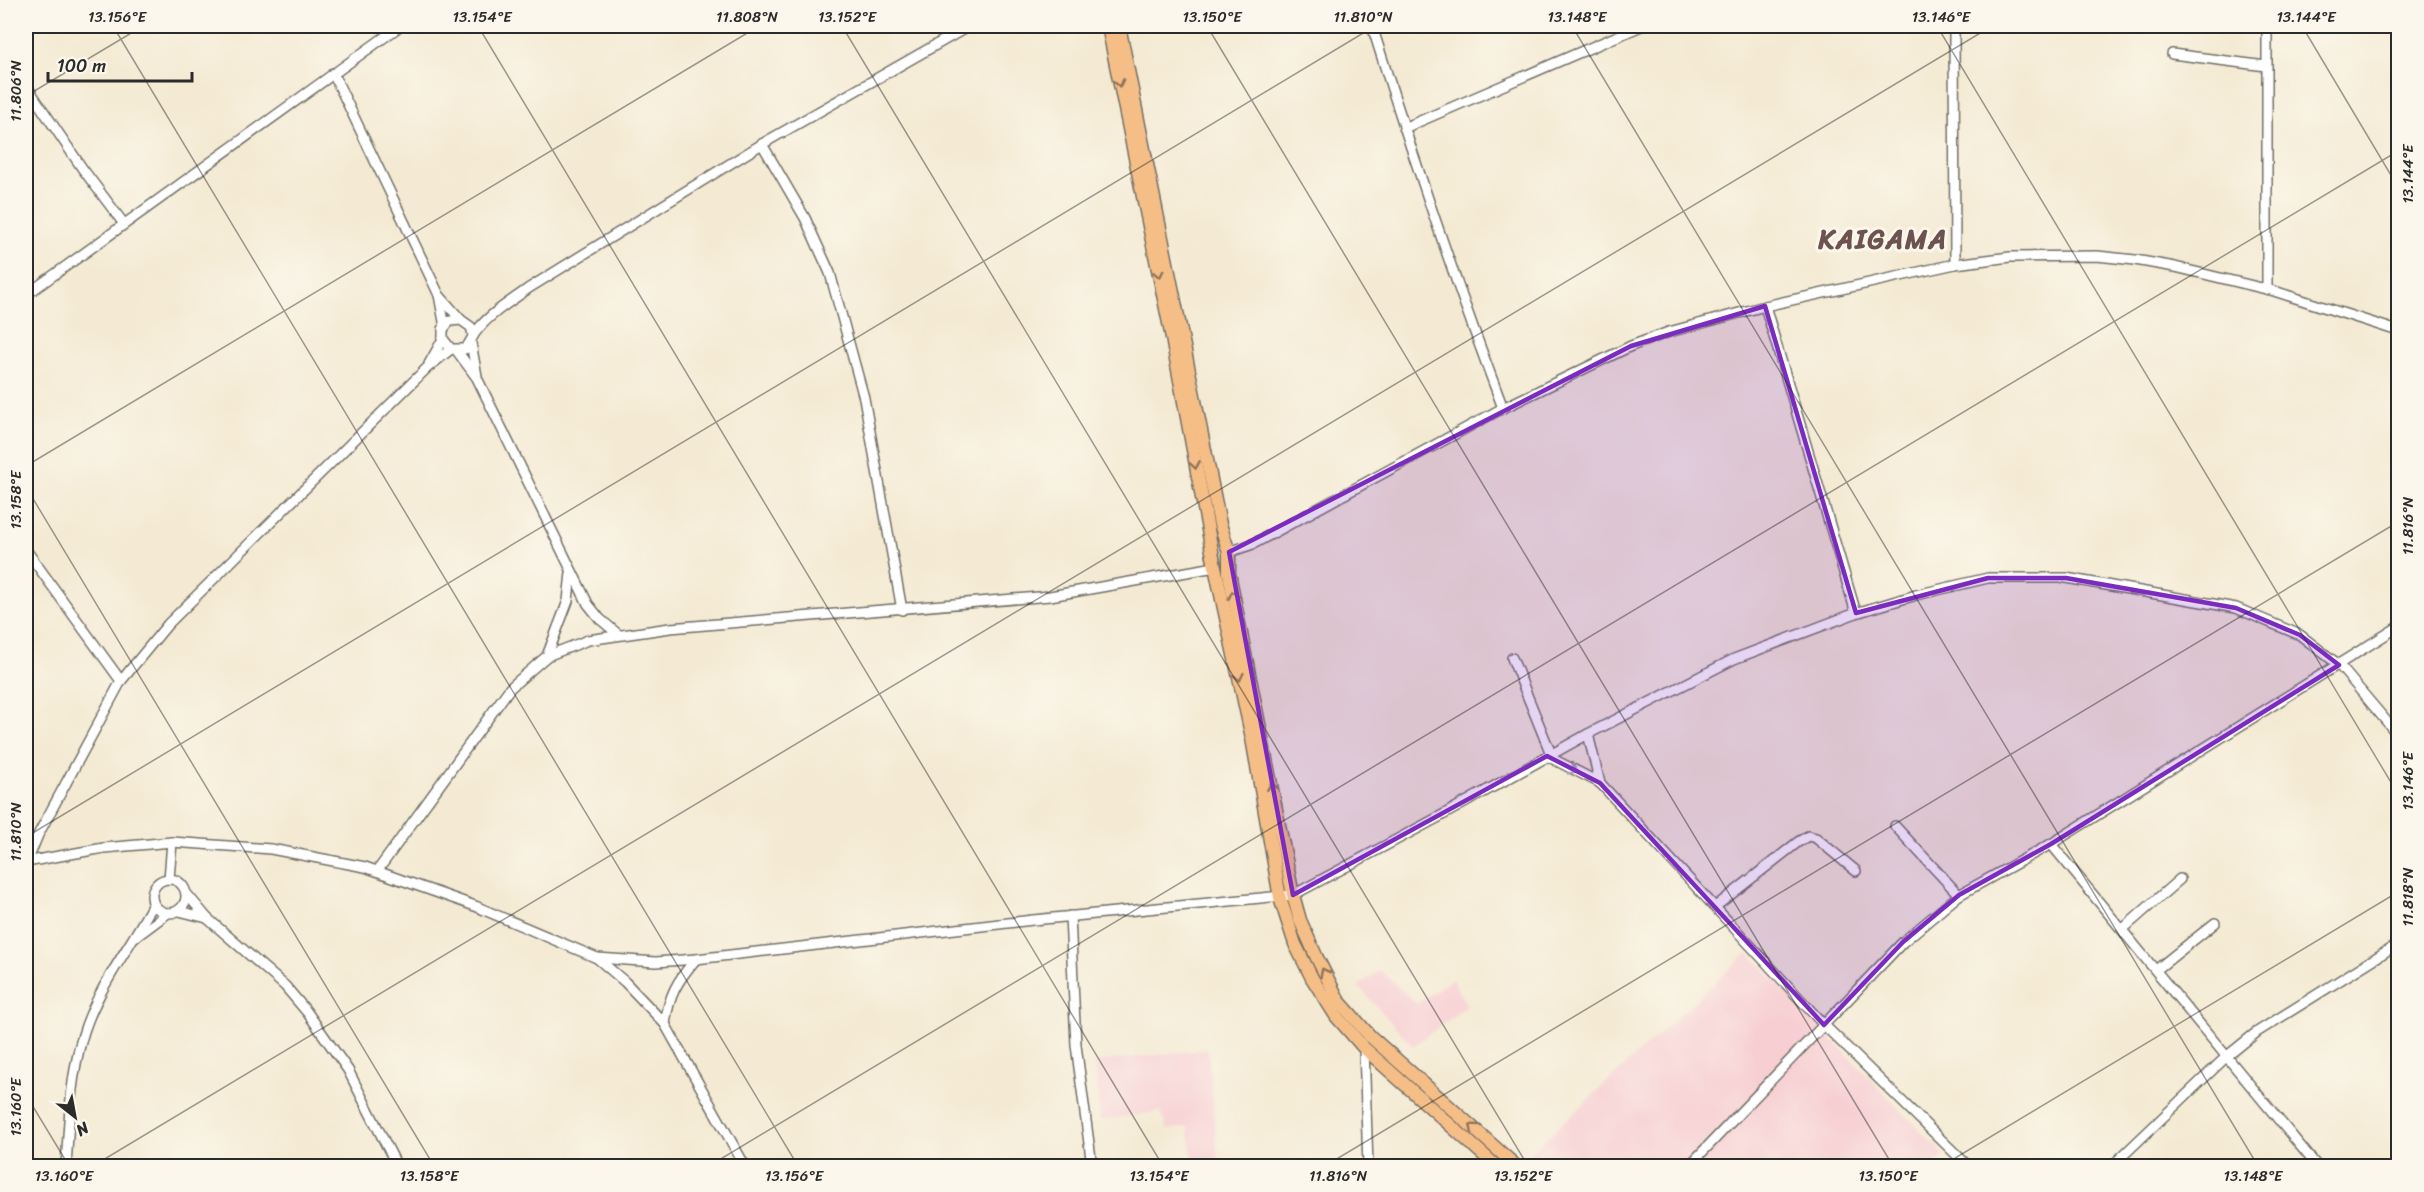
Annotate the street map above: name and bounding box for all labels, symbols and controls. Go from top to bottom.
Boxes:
text: 13.156°E [88,4,148,30]
text: 13.154°E [453,4,513,30]
text: 11.808°N [716,4,778,30]
text: 13.152°E [818,4,878,30]
text: 13.150°E [1182,4,1243,30]
text: 11.810°N [1333,4,1393,30]
text: 13.148°E [1548,4,1608,30]
text: 13.146°E [1912,4,1972,30]
text: 13.144°E [2276,4,2337,30]
scale bar [48,45,192,83]
text: 100 m [57,50,106,82]
text: 11.806°N [3,60,29,122]
one-way arrow [1112,78,1125,88]
text: 13.144°E [2395,143,2421,204]
district label: KAIGAMA [1817,215,1948,263]
one-way arrow [1152,268,1165,278]
one-way arrow [1189,461,1201,470]
text: 13.158°E [3,469,29,529]
text: 11.816°N [2395,496,2421,555]
one-way arrow [1228,590,1241,600]
one-way arrow [1232,671,1245,681]
text: 13.146°E [2395,750,2421,810]
one-way arrow [1567,762,1578,774]
one-way arrow [1266,781,1279,791]
text: 11.810°N [3,802,29,862]
text: 11.818°N [2395,867,2421,926]
one-way arrow [1320,968,1331,979]
text: 13.160°E [3,1076,29,1136]
north arrow [45,1087,105,1147]
text: N [69,1114,96,1145]
one-way arrow [1469,1123,1479,1134]
text: 13.160°E [35,1163,95,1189]
text: 13.158°E [400,1163,460,1189]
text: 13.156°E [765,1163,825,1189]
text: 13.154°E [1130,1163,1190,1189]
text: 11.816°N [1309,1163,1368,1189]
text: 13.152°E [1494,1163,1554,1189]
text: 13.150°E [1858,1163,1919,1189]
text: 13.148°E [2224,1163,2284,1189]

